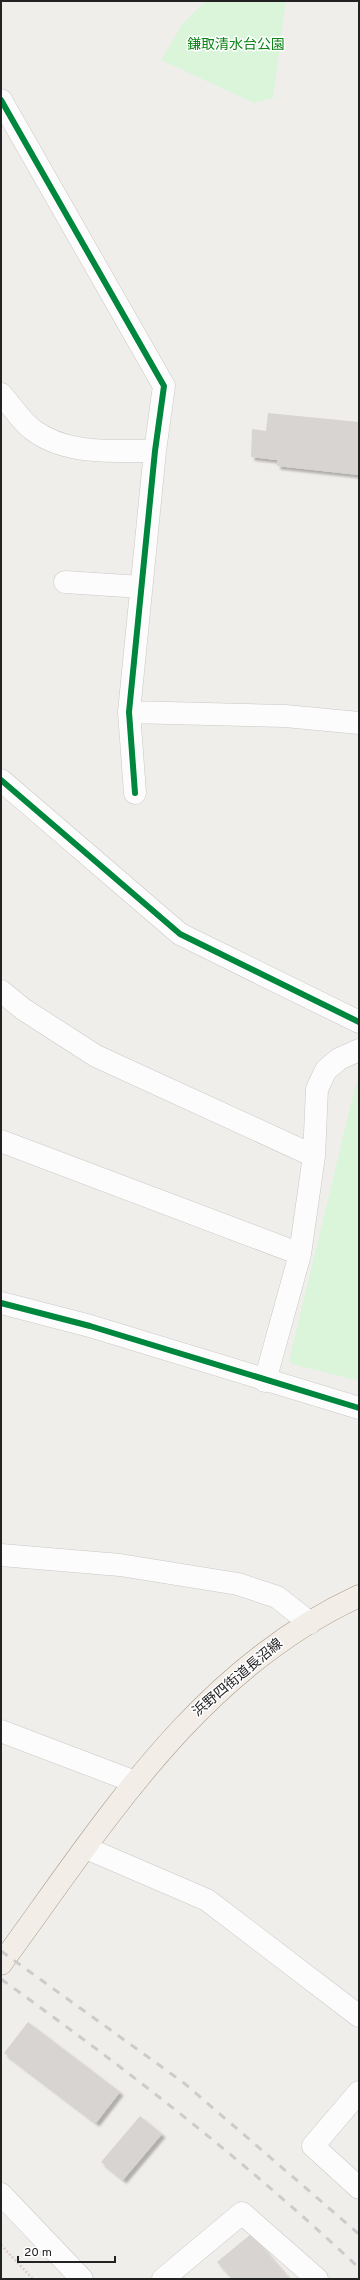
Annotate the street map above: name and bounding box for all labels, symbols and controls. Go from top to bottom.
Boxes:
park label: 鎌取清水台公園 [187,36,285,54]
street label: 浜野四街道長沼線 [190,1635,286,1721]
scale bar [18,2238,115,2264]
text: 20 m [24,2245,52,2261]

